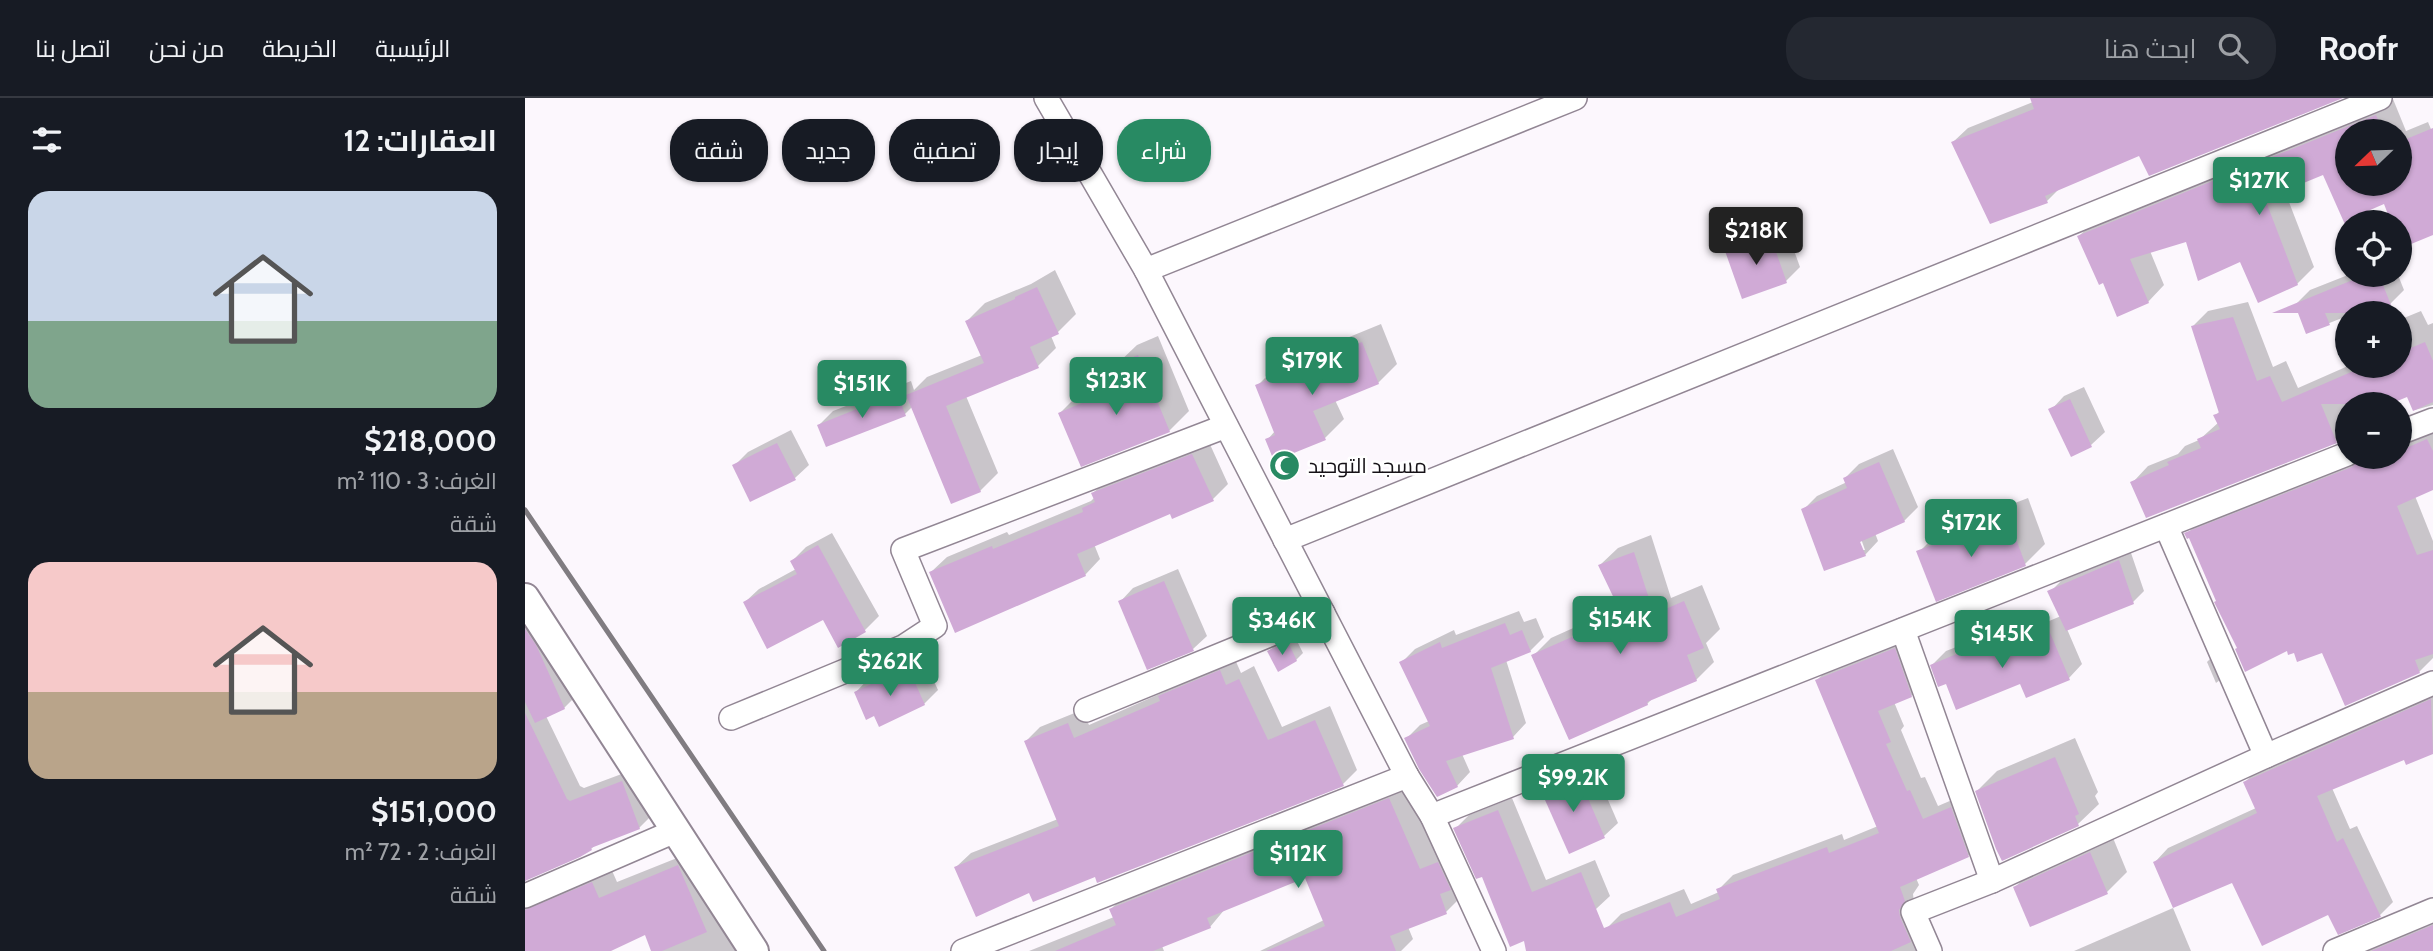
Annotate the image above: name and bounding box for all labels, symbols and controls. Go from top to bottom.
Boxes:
search box [1786,17,2276,80]
text: Roofr [2318,28,2398,68]
icon: search [2214,29,2252,67]
text: ابحث هنا [2104,33,2196,65]
text: اتصل بنا [35,34,111,63]
text: من نحن [149,34,224,63]
text: الخريطة [262,34,337,63]
text: الرئيسية [375,34,451,63]
chip: شقة [670,119,768,182]
chip: جديد [782,119,875,182]
chip: تصفية [889,119,1000,182]
chip: إيجار [1014,119,1103,182]
chip: شراء [1117,119,1211,182]
north arrow [2335,119,2411,196]
map controls [2335,119,2412,469]
icon: filters [28,121,66,159]
text: العقارات: 12 [343,122,497,159]
pin: $127K [2210,158,2308,217]
text: $127K [2229,166,2289,194]
pin: $218K [1707,208,1805,267]
button: locate [2335,210,2412,287]
text: $218K [1725,216,1787,244]
icon: home [200,236,326,362]
button: + [2335,301,2412,378]
pin: $179K [1263,338,1361,397]
text: $179K [1282,346,1342,374]
pin: $123K [1067,358,1165,417]
pin: $151K [813,360,911,420]
text: $123K [1086,366,1146,394]
text: $151K [833,369,891,397]
button: − [2335,392,2412,469]
text: $218,000 [364,422,497,459]
mosque icon: مسجد التوحيد [1268,449,1302,483]
place label: مسجد التوحيد [1308,453,1427,478]
text: الغرف: 3 · 110 m² [337,467,497,495]
pin: $172K [1922,500,2020,559]
text: $172K [1941,508,2001,536]
text: شقة [450,510,497,538]
pin: $154K [1571,596,1669,656]
pin: $346K [1233,598,1331,657]
text: $154K [1589,605,1651,633]
text: $346K [1248,606,1316,634]
icon: home [200,607,326,733]
pin: $145K [1953,610,2051,670]
text: $145K [1971,619,2033,647]
pin: $262K [841,638,939,698]
text: $262K [857,647,923,675]
pin: $99.2K [1516,754,1630,814]
text: $99.2K [1538,763,1608,791]
text: $151,000 [371,793,497,830]
pin: $112K [1249,830,1347,890]
text: الغرف: 2 · 72 m² [345,838,497,866]
text: $112K [1270,839,1326,867]
text: شقة [450,881,497,909]

